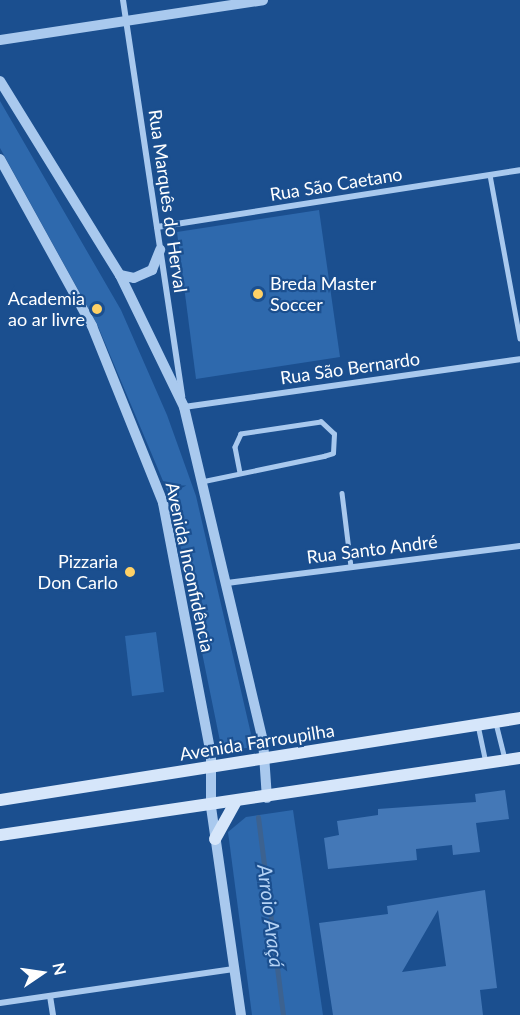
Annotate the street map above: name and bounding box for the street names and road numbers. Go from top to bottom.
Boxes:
street label: Rua Marquês do Herval [144,108,192,294]
street label: Rua São Caetano [268,163,404,205]
street label: Rua São Bernardo [279,347,421,389]
street label: Avenida Inconfidência [161,480,219,654]
street label: Rua Santo André [305,530,439,568]
street label: Avenida Farroupilha [178,719,336,765]

